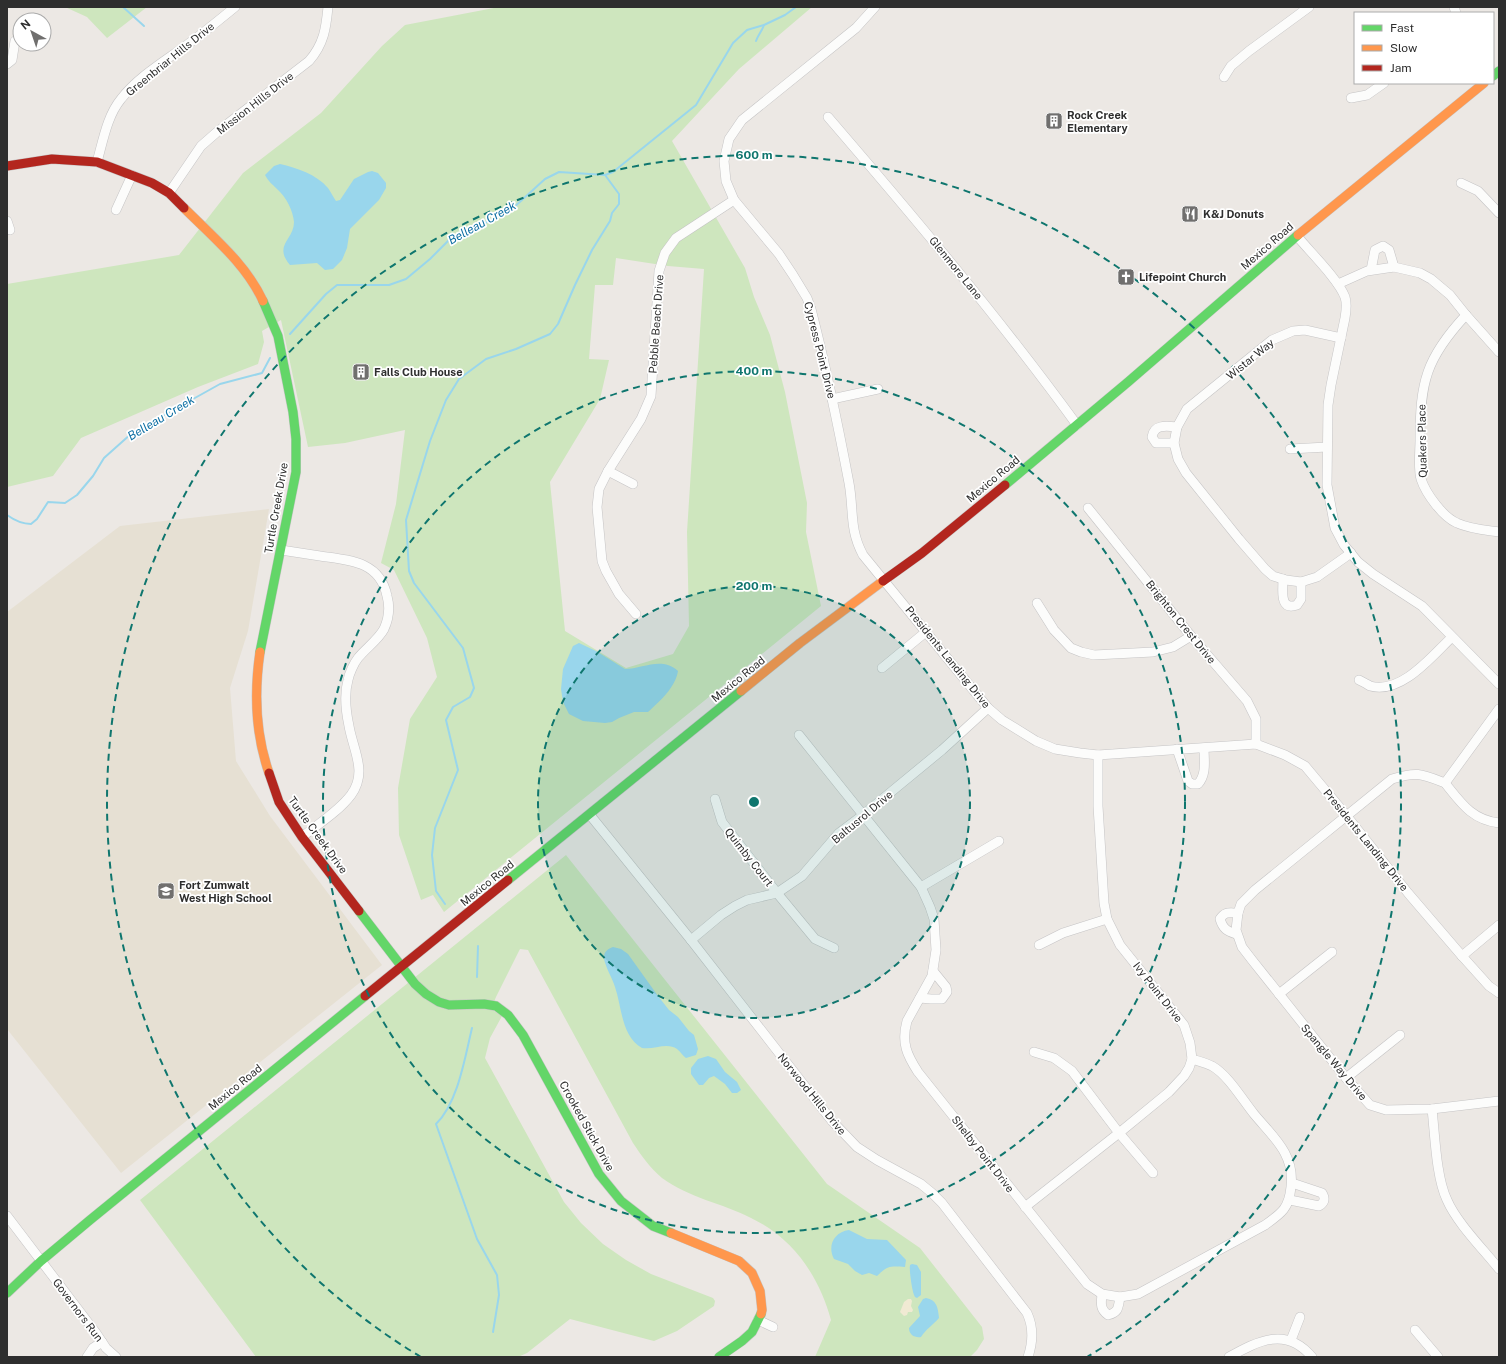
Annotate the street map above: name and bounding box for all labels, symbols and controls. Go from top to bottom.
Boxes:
north arrow [12,12,52,52]
legend [1354,12,1494,84]
text: N [18,17,33,32]
street label: Greenbriar Hills Drive [124,20,216,98]
text: Fast [1390,21,1415,35]
text: Slow [1390,41,1418,55]
text: Jam [1390,61,1412,75]
street label: Mission Hills Drive [214,69,296,137]
place label: Rock Creek Elementary [1067,109,1129,134]
building icon: Rock Creek Elementary [1044,111,1064,131]
text: 600 m [736,148,773,162]
water label: Belleau Creek [446,198,519,247]
restaurant icon: K&J Donuts [1180,204,1200,224]
place label: K&J Donuts [1203,208,1264,220]
street label: Mexico Road [1238,220,1296,272]
street label: Glenmore Lane [927,234,985,302]
church icon: Lifepoint Church [1116,267,1136,287]
place label: Lifepoint Church [1139,271,1226,283]
street label: Pebble Beach Drive [647,274,665,374]
street label: Cypress Point Drive [802,300,838,400]
street label: Wistar Way [1224,336,1276,382]
building icon: Falls Club House [351,362,371,382]
text: 400 m [736,364,773,378]
place label: Falls Club House [374,366,463,378]
water label: Belleau Creek [125,392,197,443]
street label: Quakers Place [1415,404,1429,478]
street label: Mexico Road [964,453,1022,505]
street label: Turtle Creek Drive [262,462,290,554]
street label: Brighton Crest Drive [1144,578,1218,666]
text: 200 m [736,579,772,593]
street label: Presidents Landing Drive [903,604,993,710]
street label: Mexico Road [709,654,767,704]
street label: Presidents Landing Drive [1321,787,1411,893]
street label: Baltusrol Drive [829,788,895,846]
street label: Turtle Creek Drive [286,794,350,876]
centre of rings [747,795,761,809]
street label: Quimby Court [723,825,775,889]
street label: Mexico Road [458,858,516,908]
place label: Fort Zumwalt West High School [179,879,272,904]
school or university icon: Fort Zumwalt West High School [156,881,176,901]
street label: Ivy Point Drive [1131,960,1185,1024]
street label: Spangle Way Drive [1299,1022,1369,1102]
street label: Norwood Hills Drive [776,1051,848,1137]
street label: Mexico Road [206,1062,264,1112]
street label: Crooked Stick Drive [557,1079,617,1173]
street label: Shelby Point Drive [949,1113,1017,1195]
street label: Governors Run [51,1276,105,1344]

